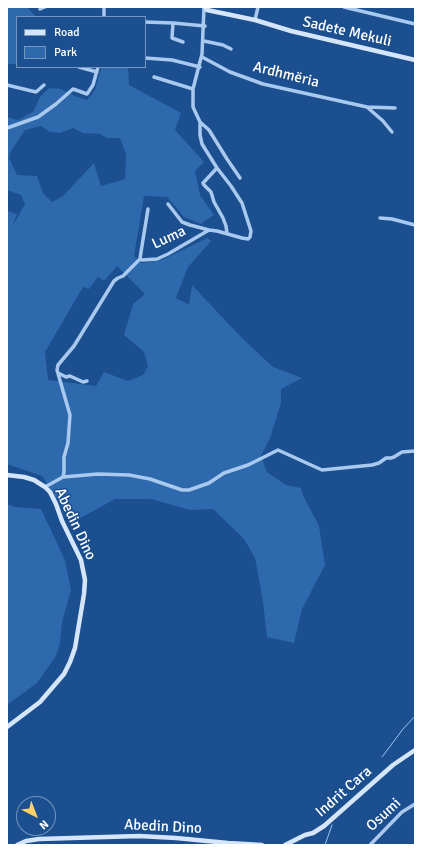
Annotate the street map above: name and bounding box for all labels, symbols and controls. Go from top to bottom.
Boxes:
street label: Sadete Mekuli [301,13,393,51]
legend [16,16,146,68]
text: Road [54,25,80,40]
text: Park [54,45,77,60]
street label: Ardhmëria [251,58,321,92]
street label: Luma [149,222,189,254]
street label: Abedin Dino [50,485,100,563]
street label: Indrit Cara [312,763,376,821]
street label: Osumi [363,795,405,835]
north arrow [16,796,56,836]
street label: Abedin Dino [124,816,202,838]
text: N [37,817,51,832]

